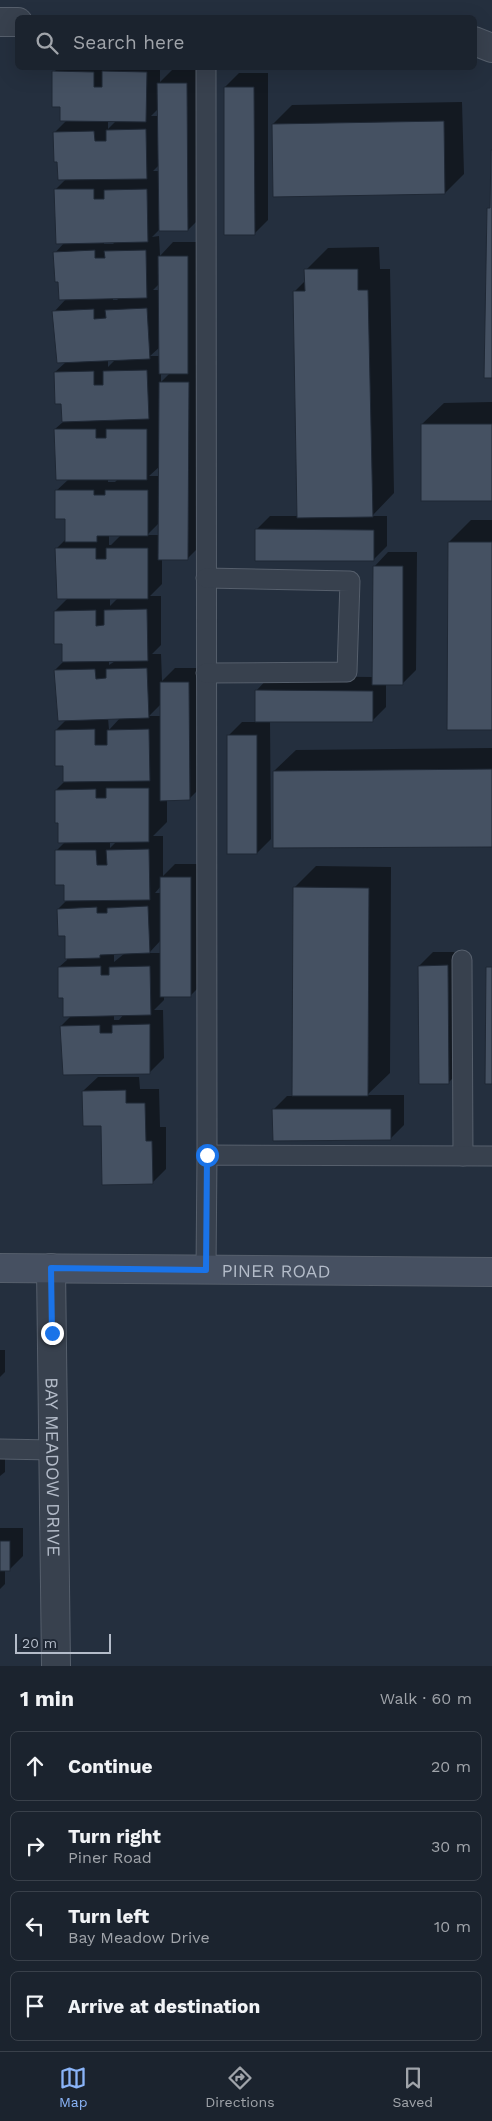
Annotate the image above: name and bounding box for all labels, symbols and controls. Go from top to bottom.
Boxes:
search box [15,15,477,70]
icon: search [33,29,61,57]
text: Search here [73,31,184,54]
route start [196,1144,219,1167]
street label: PINER ROAD [221,1259,331,1281]
route end [41,1322,64,1345]
street label: BAY MEADOW DRIVE [42,1377,65,1557]
scale bar [15,1631,111,1654]
text: 20 m [22,1635,57,1651]
text: 1 min [20,1686,74,1711]
text: Walk · 60 m [380,1689,472,1708]
icon: ahead [21,1752,49,1780]
text: Continue [68,1755,152,1778]
text: 20 m [431,1757,471,1776]
text: Turn right [68,1825,161,1848]
icon: right [21,1832,49,1860]
text: 30 m [431,1837,471,1856]
text: Piner Road [68,1848,152,1867]
text: Turn left [68,1905,149,1928]
icon: left [21,1912,49,1940]
text: 10 m [434,1917,471,1936]
text: Bay Meadow Drive [68,1928,210,1947]
icon: arrive [21,1992,49,2020]
text: Arrive at destination [68,1995,260,2018]
tab: Map [59,2064,88,2110]
tab: Directions [205,2064,275,2110]
tab: Saved [392,2064,433,2110]

